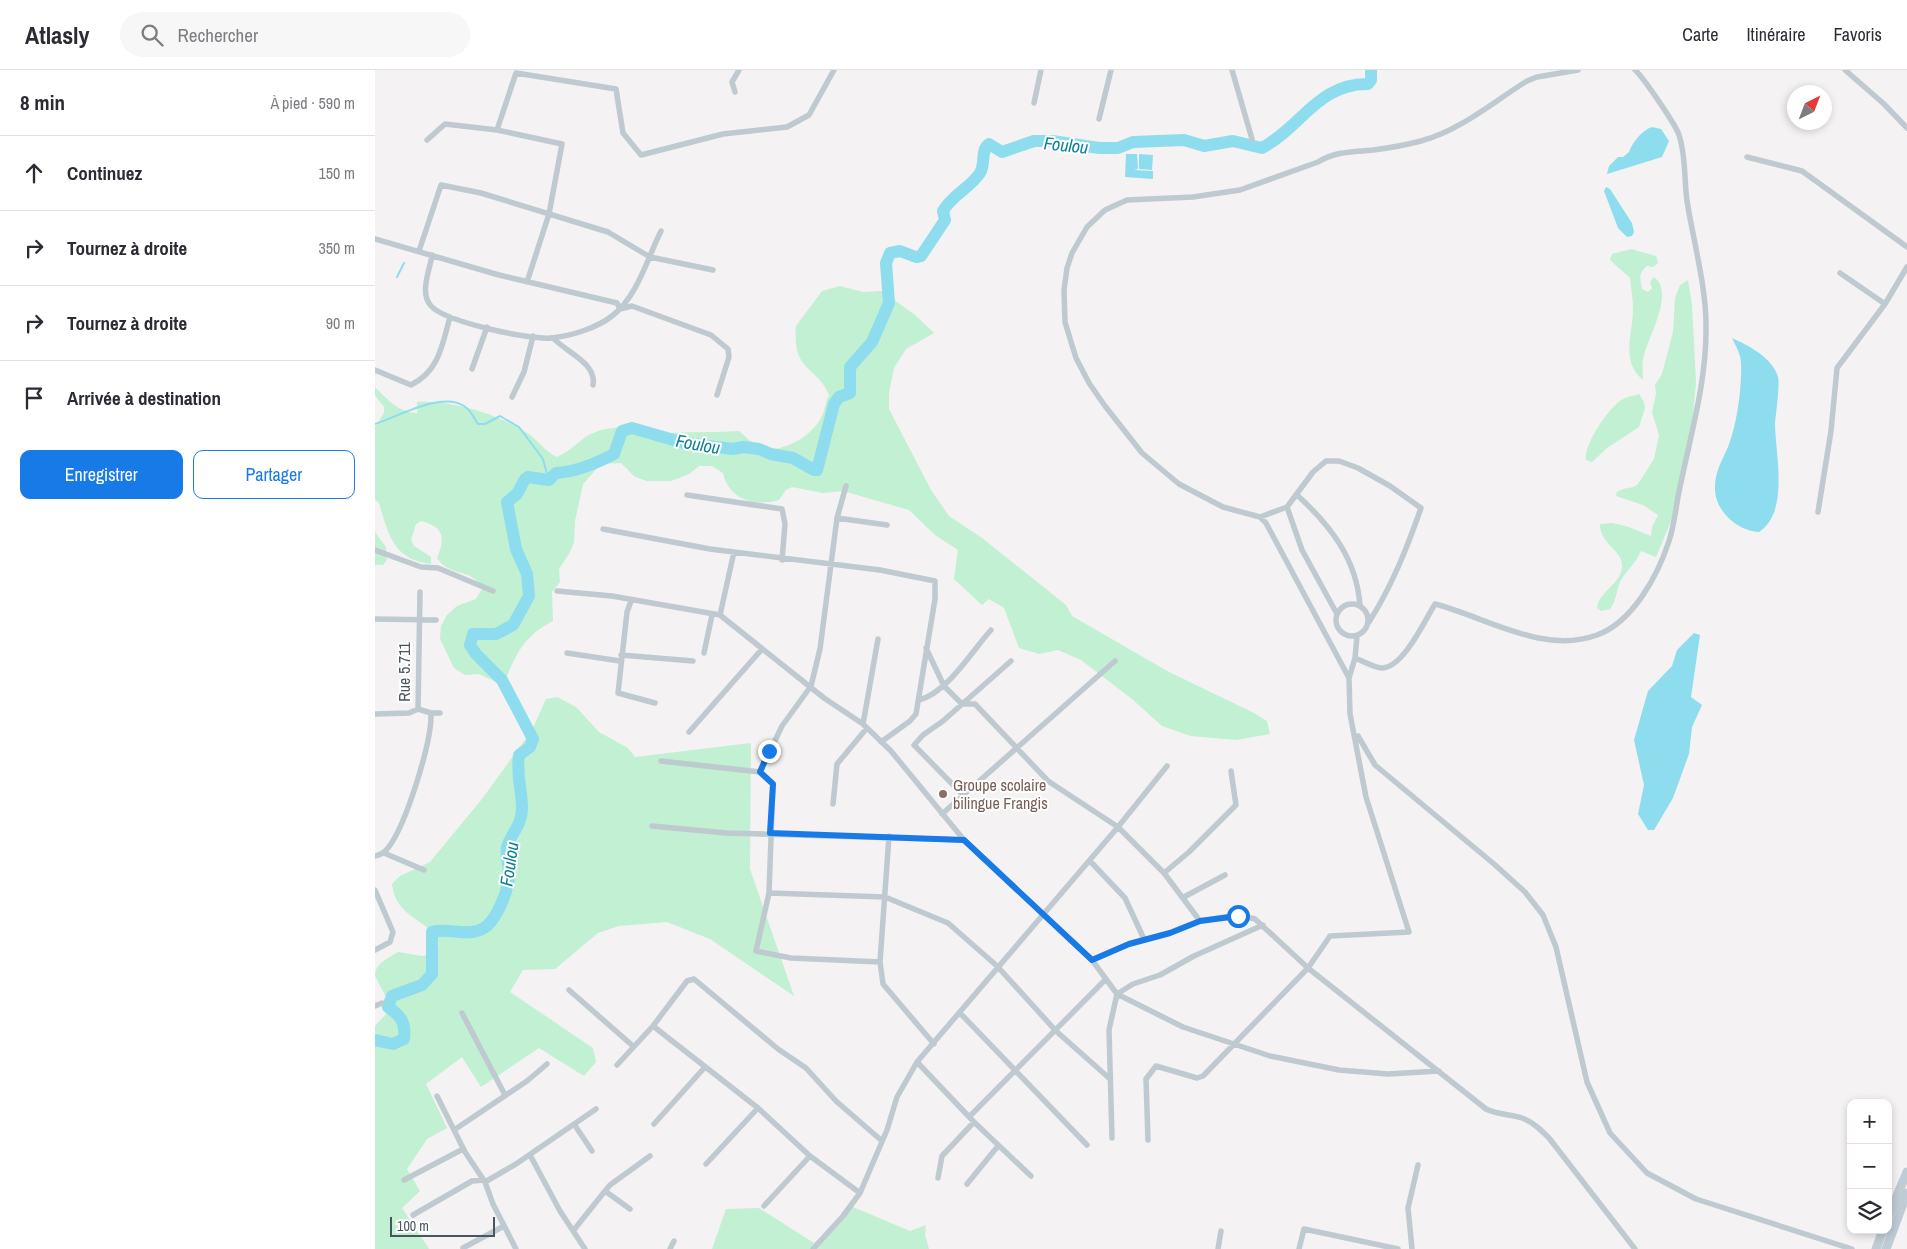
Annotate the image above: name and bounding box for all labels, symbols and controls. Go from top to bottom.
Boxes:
search box [120,12,470,57]
text: Atlasly [25,19,90,51]
icon: search [138,21,166,49]
text: Rechercher [178,22,258,48]
text: Carte [1682,22,1718,47]
text: Itinéraire [1746,22,1806,47]
text: Favoris [1834,22,1882,47]
north arrow [1787,85,1832,130]
text: 8 min [20,88,65,117]
text: À pied · 590 m [270,92,355,114]
water label: Foulou [1043,130,1089,160]
icon: ahead [20,159,48,187]
text: Continuez [67,160,142,186]
text: 150 m [319,162,355,184]
icon: right [20,234,48,262]
text: Tournez à droite [67,235,187,261]
text: 350 m [319,237,355,259]
icon: right [20,309,48,337]
text: Tournez à droite [67,310,187,336]
text: 90 m [326,312,355,334]
icon: arrive [20,384,48,412]
text: Arrivée à destination [67,385,221,411]
water label: Foulou [674,428,722,460]
button: Enregistrer [20,450,183,499]
button: Partager [193,450,355,499]
street label: Rue 5.711 [393,642,415,702]
route end [758,740,781,763]
place label: Groupe scolaire bilingue Frangis [953,774,1048,814]
marker: Groupe scolaire bilingue Frangis [937,788,949,800]
water label: Foulou [494,840,524,888]
route start [1227,905,1250,928]
map controls [1847,1099,1892,1234]
button: + [1847,1099,1892,1144]
button: − [1847,1144,1892,1189]
button: layers [1847,1189,1892,1234]
scale bar [390,1214,495,1237]
text: 100 m [397,1217,429,1235]

